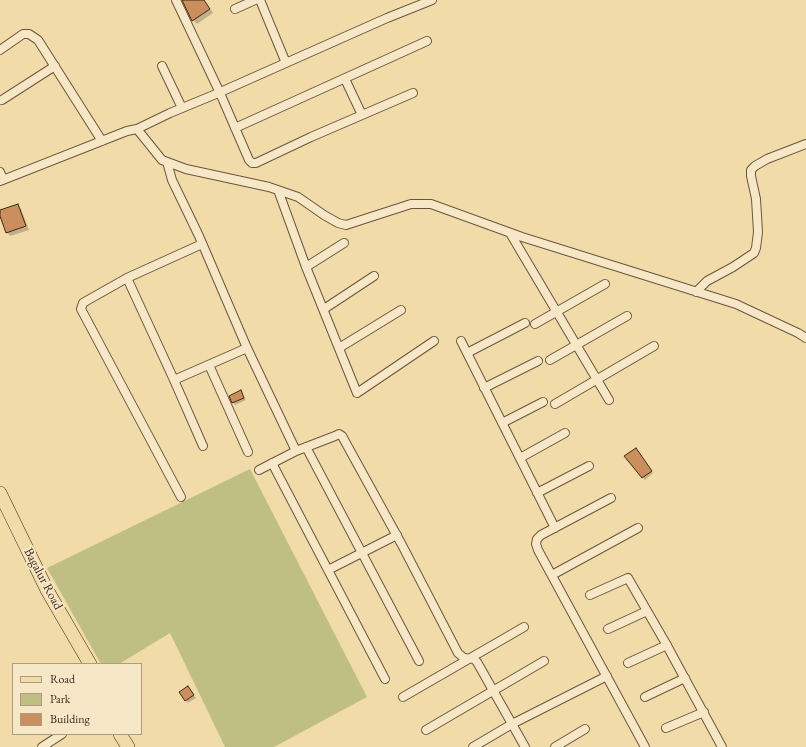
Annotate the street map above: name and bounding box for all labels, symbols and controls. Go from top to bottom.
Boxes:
street label: Bagalur Road [20,545,66,613]
legend [12,663,142,735]
text: Road [50,671,75,687]
text: Park [50,691,70,707]
text: Building [50,711,90,727]

